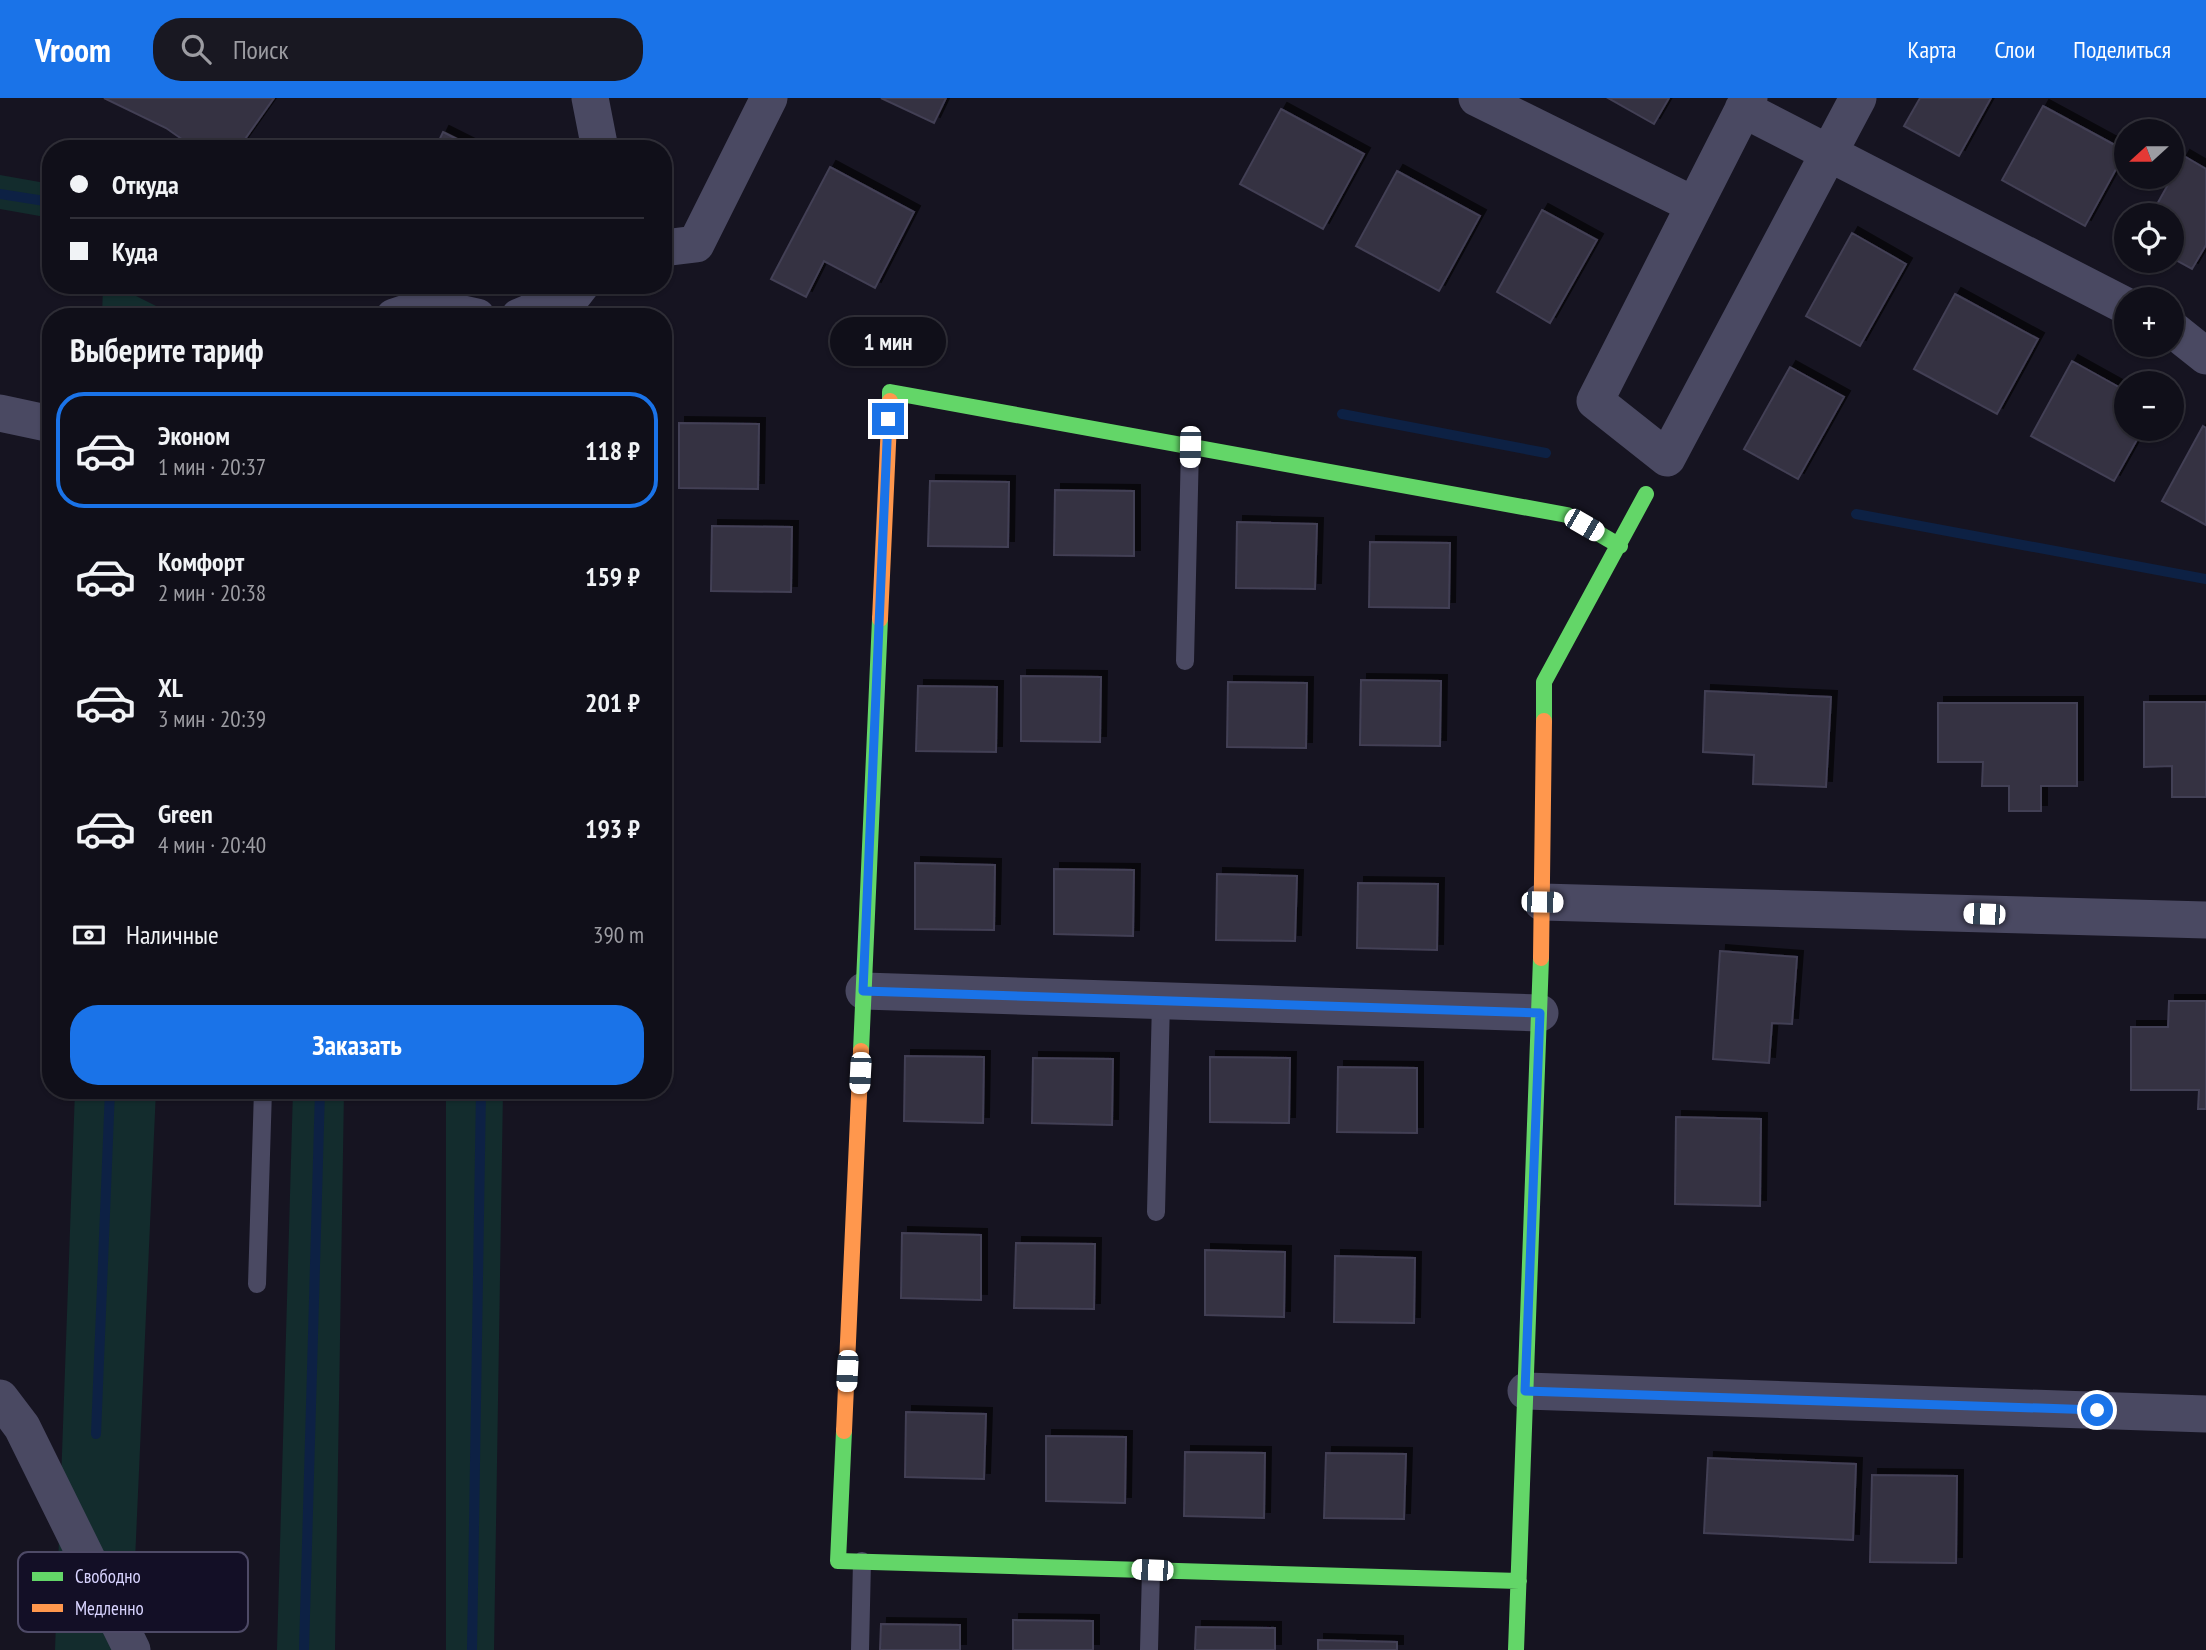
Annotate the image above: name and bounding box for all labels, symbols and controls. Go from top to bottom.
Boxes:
search box [153,18,643,81]
text: Vroom [35,28,111,71]
icon: search [177,30,215,68]
text: Поиск [233,33,289,66]
text: Карта [1908,34,1956,65]
text: Слои [1994,34,2035,65]
text: Поделиться [2073,34,2171,65]
north arrow [2114,119,2184,189]
map controls [2114,119,2184,441]
text: Откуда [112,168,179,201]
button: locate [2114,203,2184,273]
text: Куда [112,235,158,268]
button: + [2114,287,2184,357]
callout: 1 мин [830,317,946,366]
text: 1 мин [863,327,913,356]
text: Выберите тариф [70,329,264,371]
button: − [2114,371,2184,441]
route end [872,403,904,435]
icon: car [74,419,137,482]
text: Эконом [158,419,230,452]
car [1180,426,1201,468]
text: 118 ₽ [585,434,640,467]
text: 1 мин · 20:37 [158,452,266,481]
car [1561,505,1608,545]
icon: car [74,545,137,608]
text: Комфорт [158,545,244,578]
text: 159 ₽ [585,560,640,593]
text: 2 мин · 20:38 [158,578,266,607]
icon: car [74,671,137,734]
text: XL [158,671,183,704]
text: 201 ₽ [585,686,640,719]
text: 3 мин · 20:39 [158,704,266,733]
icon: car [74,797,137,860]
text: Green [158,797,213,830]
text: 193 ₽ [585,812,640,845]
text: 4 мин · 20:40 [158,830,266,859]
car [1521,891,1564,913]
car [1963,903,2006,925]
icon: cash [70,916,108,954]
text: Наличные [126,918,219,951]
text: 390 m [593,920,644,949]
button: Заказать [70,1005,644,1085]
car [849,1051,872,1095]
car [836,1349,859,1393]
route start [2081,1394,2113,1426]
legend [18,1552,248,1632]
car [1131,1559,1174,1581]
text: Свободно [75,1564,141,1588]
text: Медленно [75,1596,144,1620]

